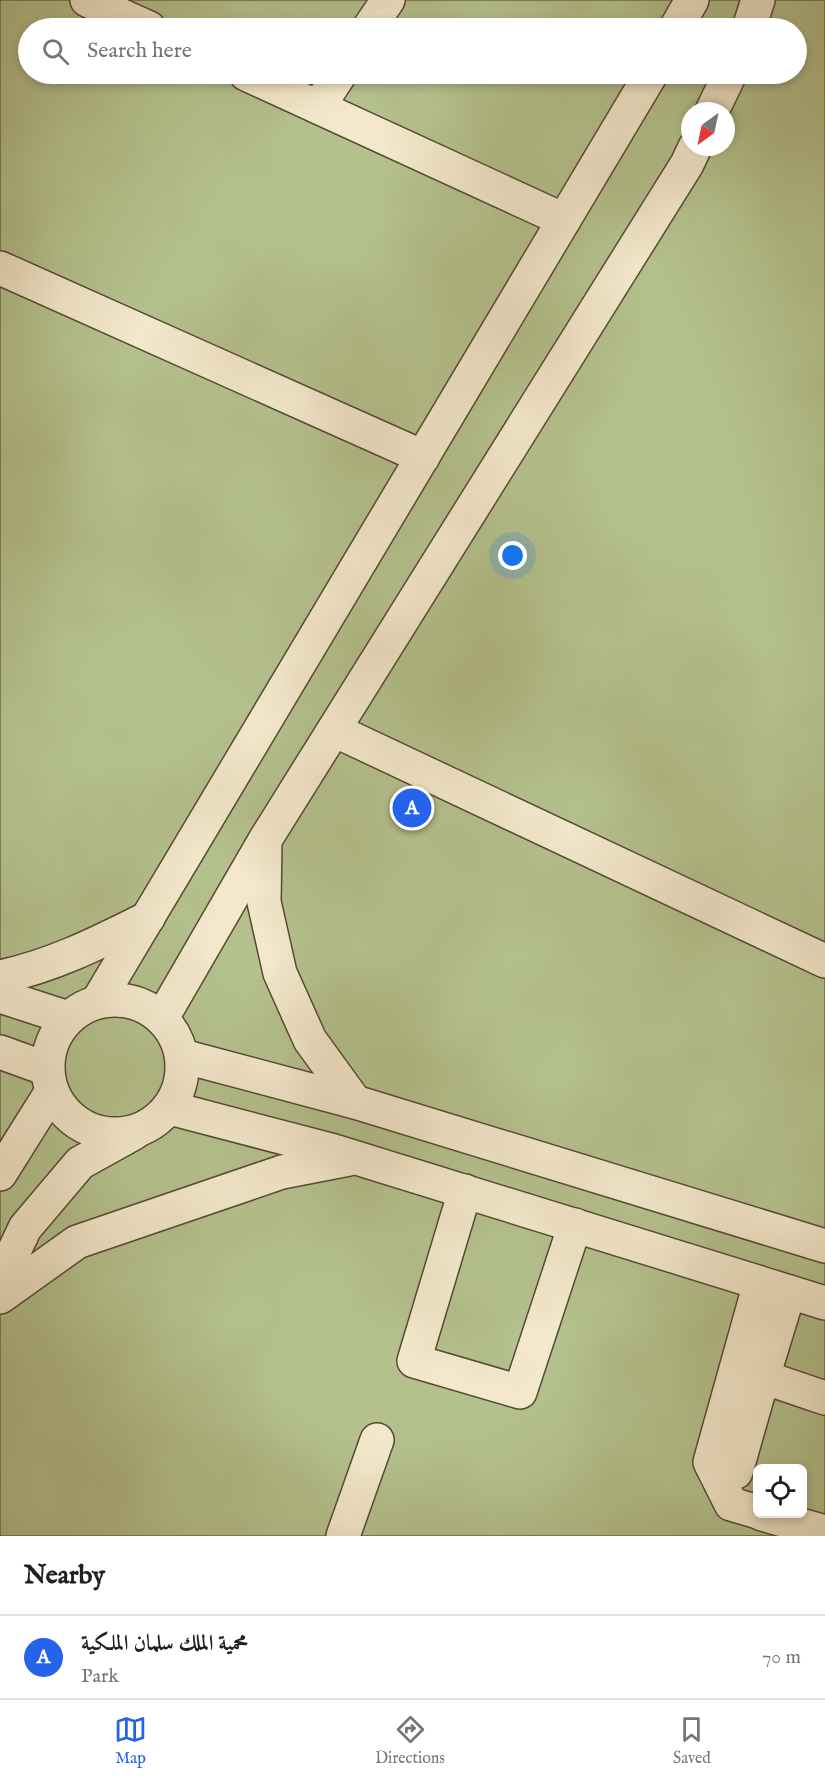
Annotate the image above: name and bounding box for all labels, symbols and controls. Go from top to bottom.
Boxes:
search box [18,18,807,84]
icon: search [39,35,72,68]
text: Search here [87,37,192,65]
north arrow [681,102,735,156]
your location [498,541,527,570]
pin: A [392,786,432,830]
map controls [753,1464,807,1518]
button: locate [753,1464,807,1518]
text: Nearby [24,1559,105,1592]
text: محمية الملك سلمان الملكية [81,1630,248,1658]
text: A [37,1645,50,1670]
text: 70 m [762,1645,801,1670]
text: Park [81,1664,119,1689]
tab: Map [114,1713,147,1769]
tab: Directions [375,1713,445,1769]
tab: Saved [673,1713,711,1769]

